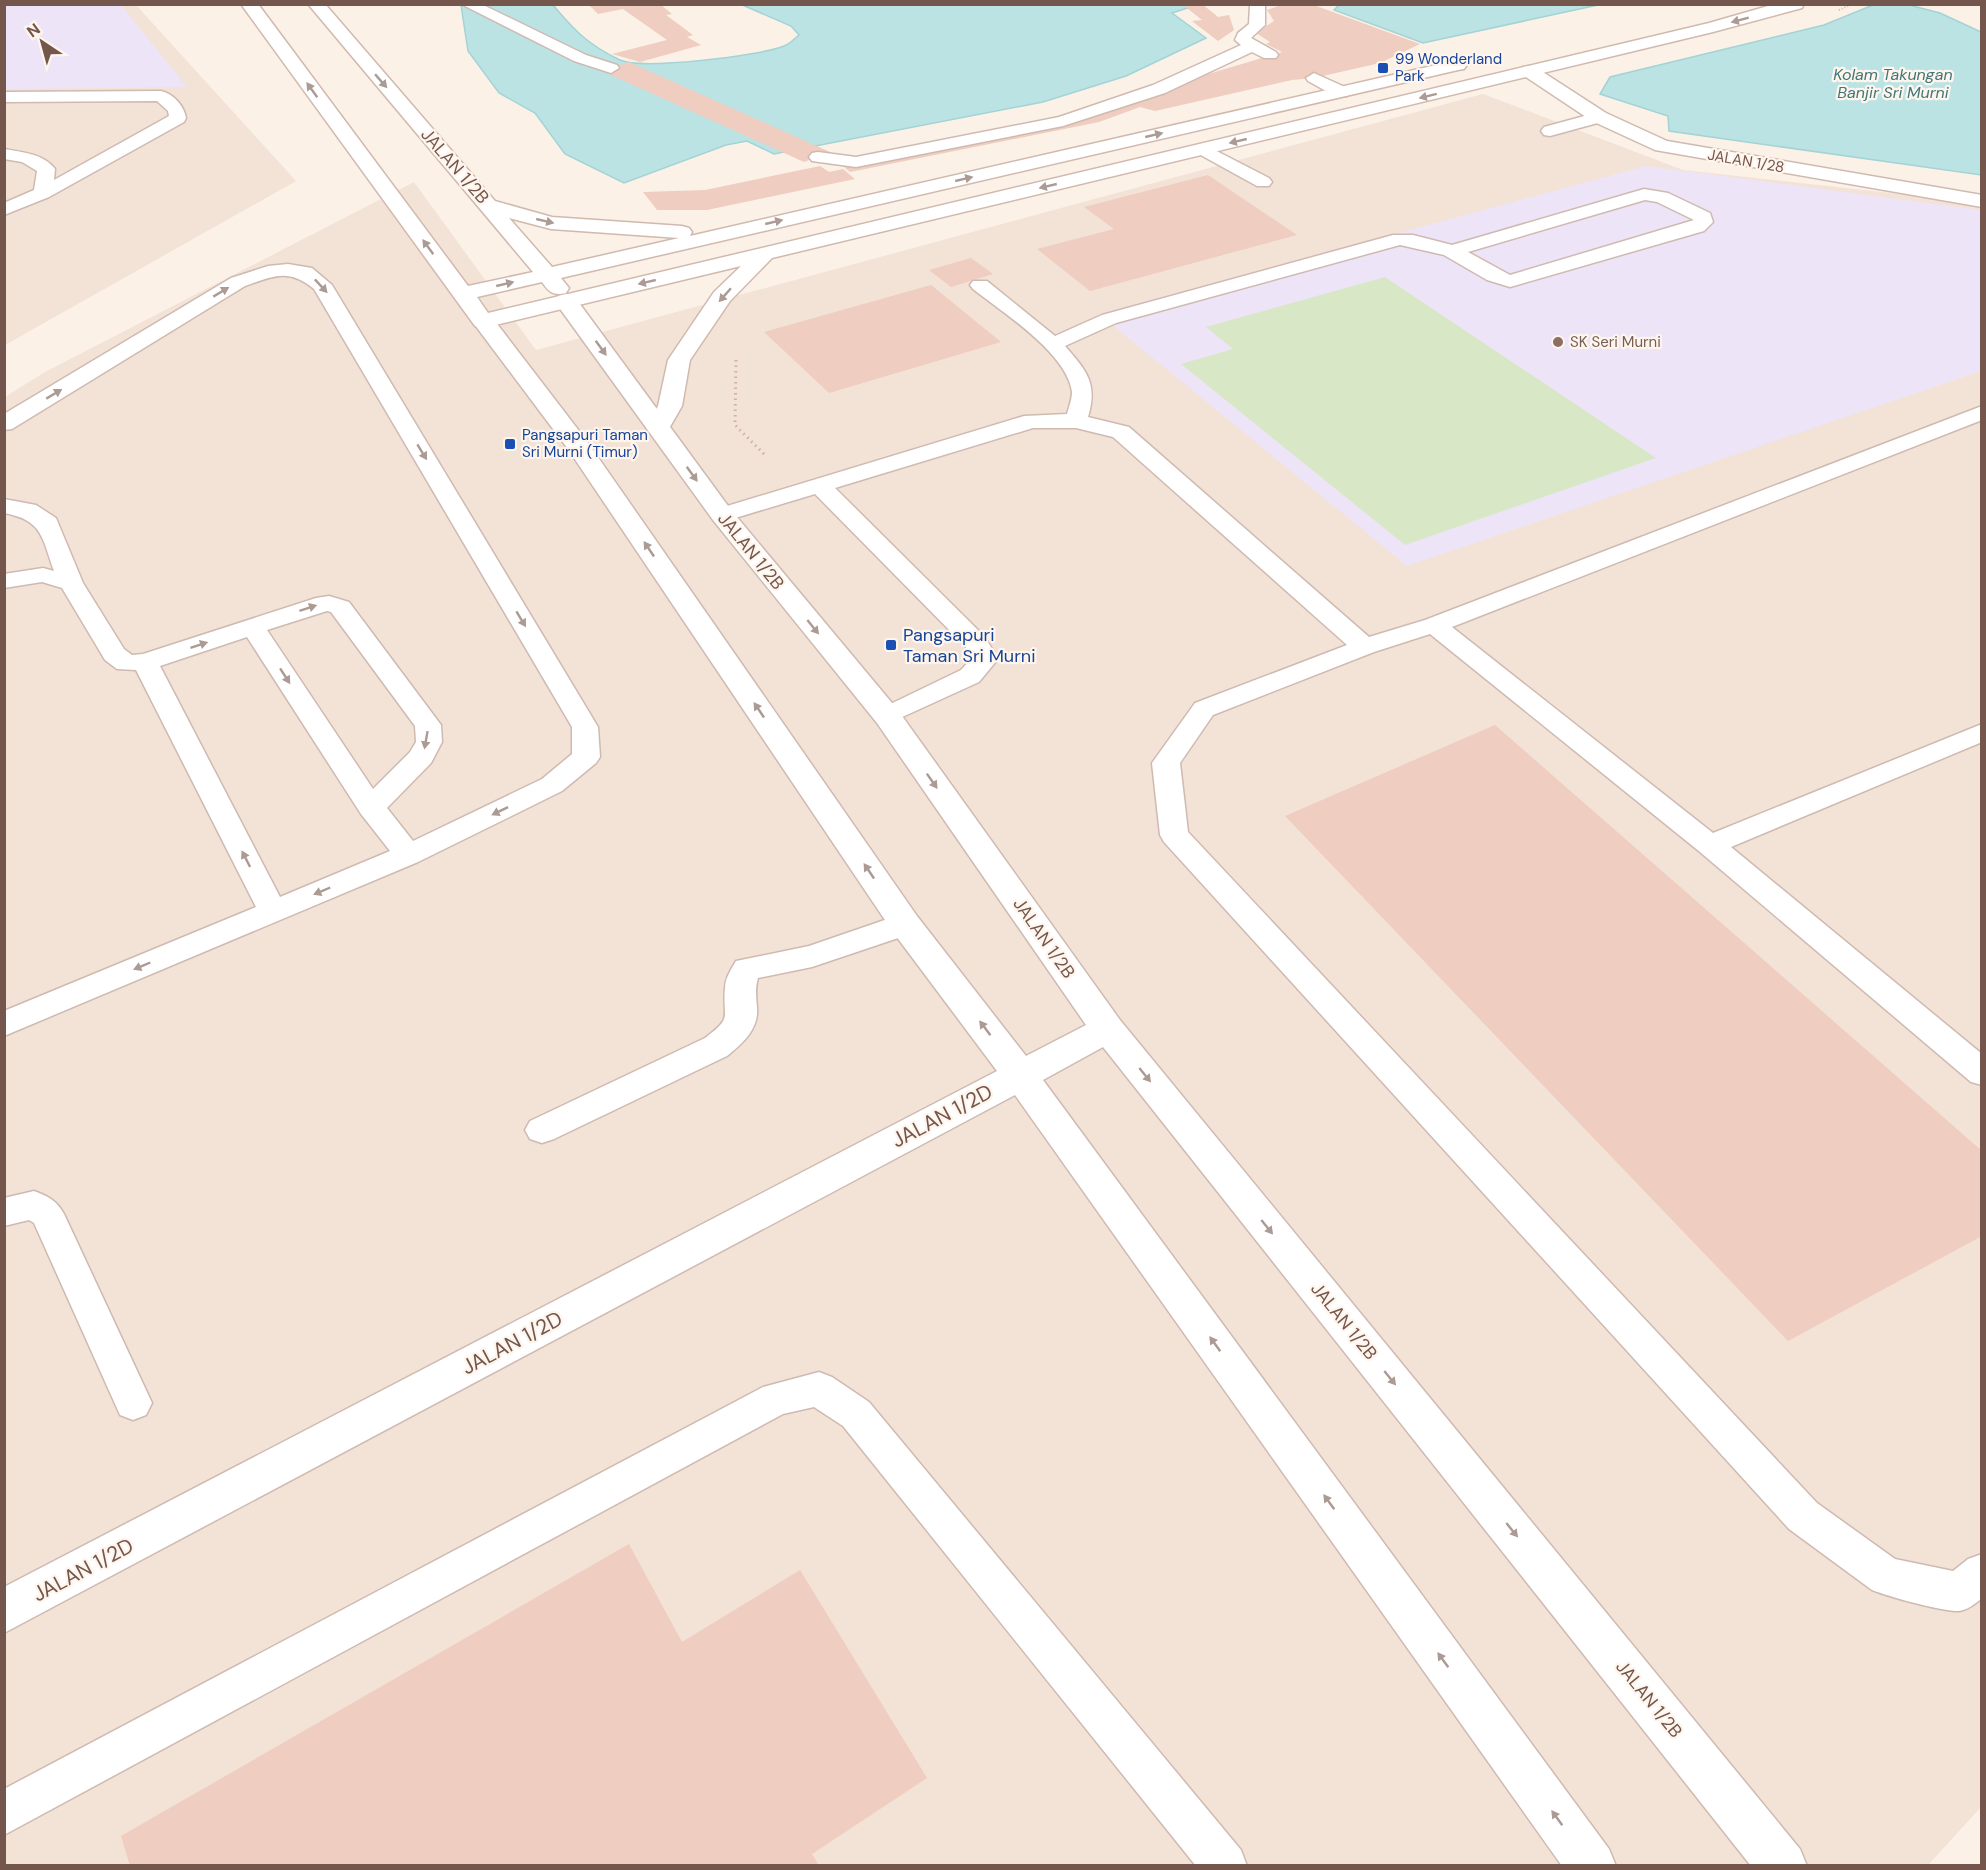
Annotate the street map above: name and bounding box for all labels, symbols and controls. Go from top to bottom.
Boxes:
north arrow [12,12,72,72]
one-way arrow [1731,16,1749,25]
text: N [23,18,44,42]
place label: 99 Wonderland Park [1395,49,1502,86]
marker: 99 Wonderland Park [1376,61,1390,75]
water label: Kolam Takungan Banjir Sri Murni [1833,64,1953,103]
one-way arrow [374,73,387,88]
one-way arrow [306,82,318,98]
one-way arrow [1418,91,1437,101]
street label: JALAN 1/2B [415,123,495,209]
one-way arrow [1145,130,1164,139]
one-way arrow [1229,136,1247,146]
street label: JALAN 1/28 [1706,144,1786,178]
one-way arrow [955,173,973,183]
one-way arrow [1039,181,1057,191]
one-way arrow [536,217,555,226]
one-way arrow [765,217,783,227]
one-way arrow [422,239,434,255]
one-way arrow [638,277,656,287]
one-way arrow [314,278,328,293]
one-way arrow [496,279,515,288]
one-way arrow [213,287,229,298]
one-way arrow [718,287,731,303]
place label: SK Seri Murni [1570,332,1661,352]
marker: SK Seri Murni [1551,335,1565,349]
one-way arrow [595,340,607,356]
one-way arrow [46,389,63,399]
place label: Pangsapuri Taman Sri Murni (Timur) [522,425,648,462]
marker: Pangsapuri Taman Sri Murni (Timur) [503,437,517,451]
one-way arrow [416,444,427,460]
one-way arrow [686,466,698,482]
street label: JALAN 1/2B [712,507,790,595]
one-way arrow [643,542,655,558]
one-way arrow [299,603,317,612]
one-way arrow [516,611,526,628]
one-way arrow [806,620,818,635]
place label: Pangsapuri Taman Sri Murni [903,623,1035,668]
marker: Pangsapuri Taman Sri Murni [884,638,898,652]
one-way arrow [190,640,208,649]
one-way arrow [279,668,290,684]
one-way arrow [753,703,765,719]
one-way arrow [422,730,431,749]
one-way arrow [926,774,938,789]
one-way arrow [491,806,508,815]
one-way arrow [241,851,251,868]
one-way arrow [863,864,875,880]
one-way arrow [313,887,331,896]
street label: JALAN 1/2B [1007,893,1081,983]
one-way arrow [133,962,151,971]
one-way arrow [979,1021,991,1036]
one-way arrow [1138,1067,1151,1082]
street label: JALAN 1/2D [887,1078,997,1154]
one-way arrow [1261,1219,1273,1234]
street label: JALAN 1/2B [1305,1277,1383,1365]
street label: JALAN 1/2D [457,1305,567,1381]
one-way arrow [1209,1336,1221,1352]
one-way arrow [1383,1371,1395,1386]
one-way arrow [1323,1495,1335,1511]
one-way arrow [1506,1522,1519,1538]
street label: JALAN 1/2D [28,1532,138,1608]
one-way arrow [1437,1653,1449,1669]
street label: JALAN 1/2B [1610,1655,1688,1743]
one-way arrow [1552,1811,1564,1826]

